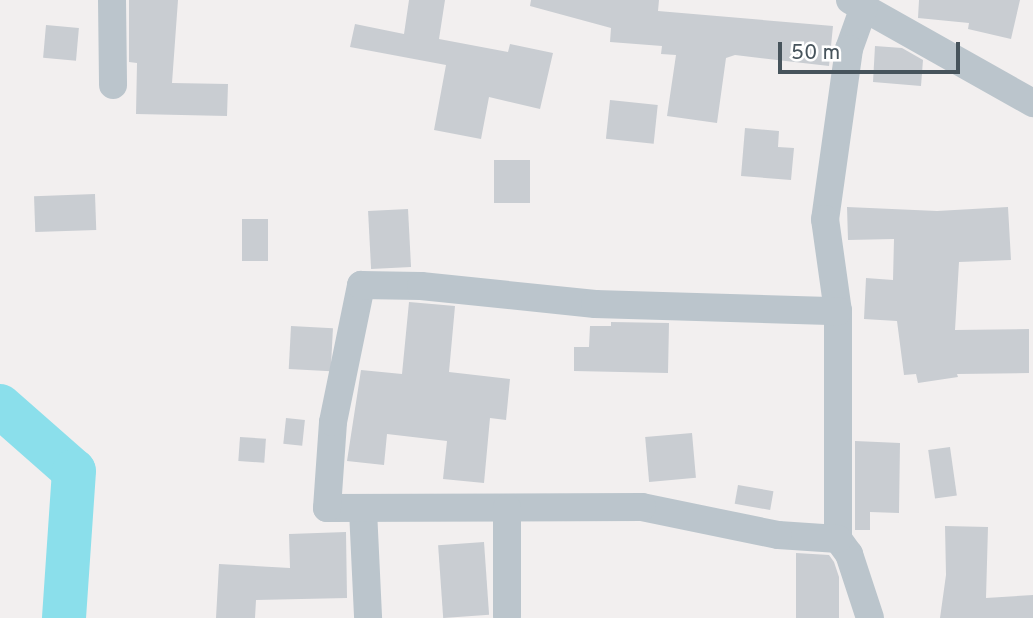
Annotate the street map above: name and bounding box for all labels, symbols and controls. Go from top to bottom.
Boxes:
scale bar [781,28,963,72]
text: 50 m [791,40,840,67]

